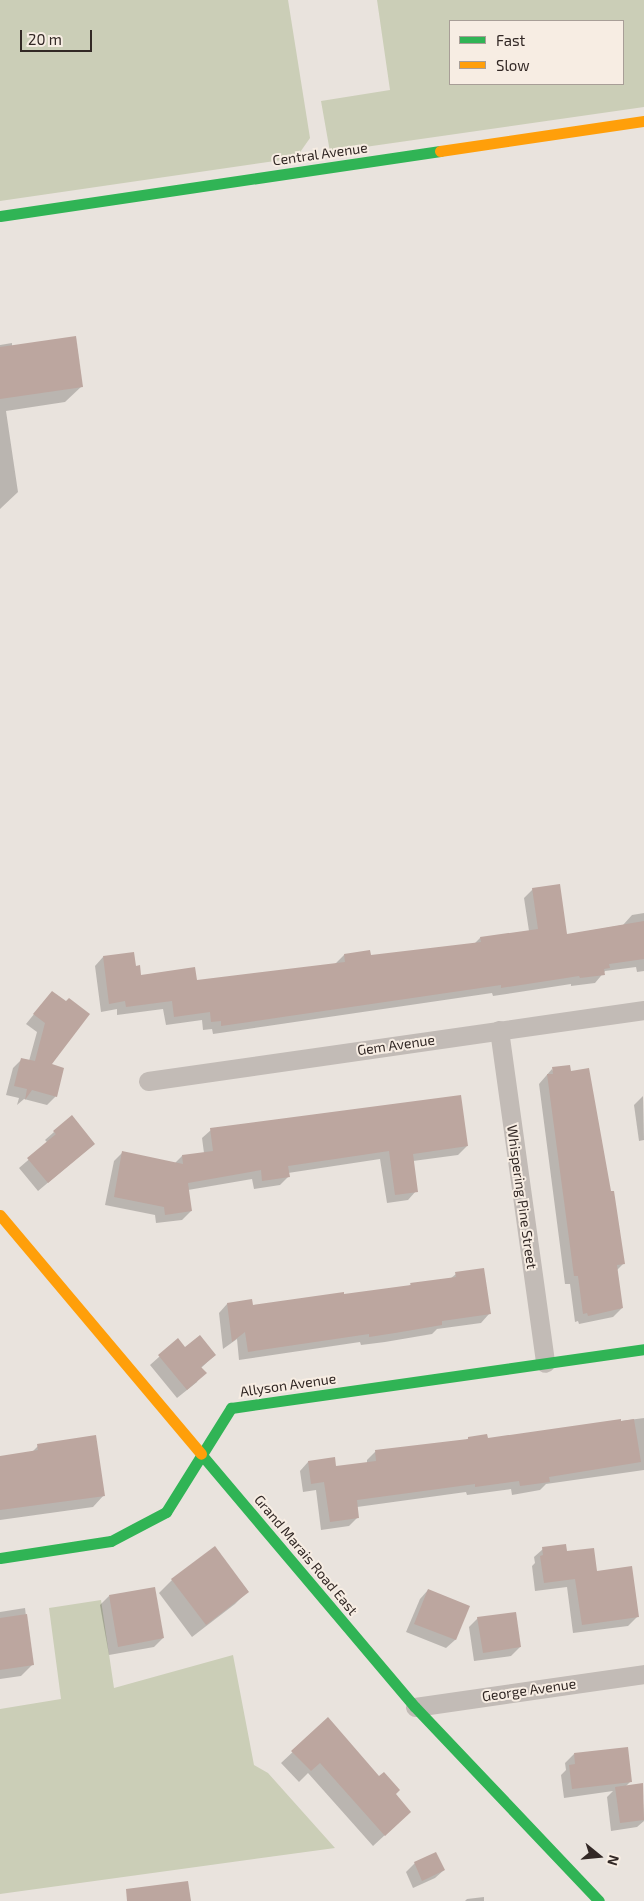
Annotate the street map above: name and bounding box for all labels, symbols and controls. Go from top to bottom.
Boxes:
scale bar [22,20,95,52]
legend [449,20,624,85]
text: 20 m [28,30,62,48]
text: Fast [496,31,525,49]
text: Slow [496,56,530,74]
street label: Central Avenue [271,139,369,169]
street label: Gem Avenue [356,1031,436,1059]
street label: Whispering Pine Street [504,1124,540,1270]
street label: Allyson Avenue [239,1370,337,1400]
street label: Grand Marais Road East [251,1492,361,1618]
street label: George Avenue [481,1675,577,1705]
north arrow [574,1831,624,1881]
text: N [604,1853,623,1868]

